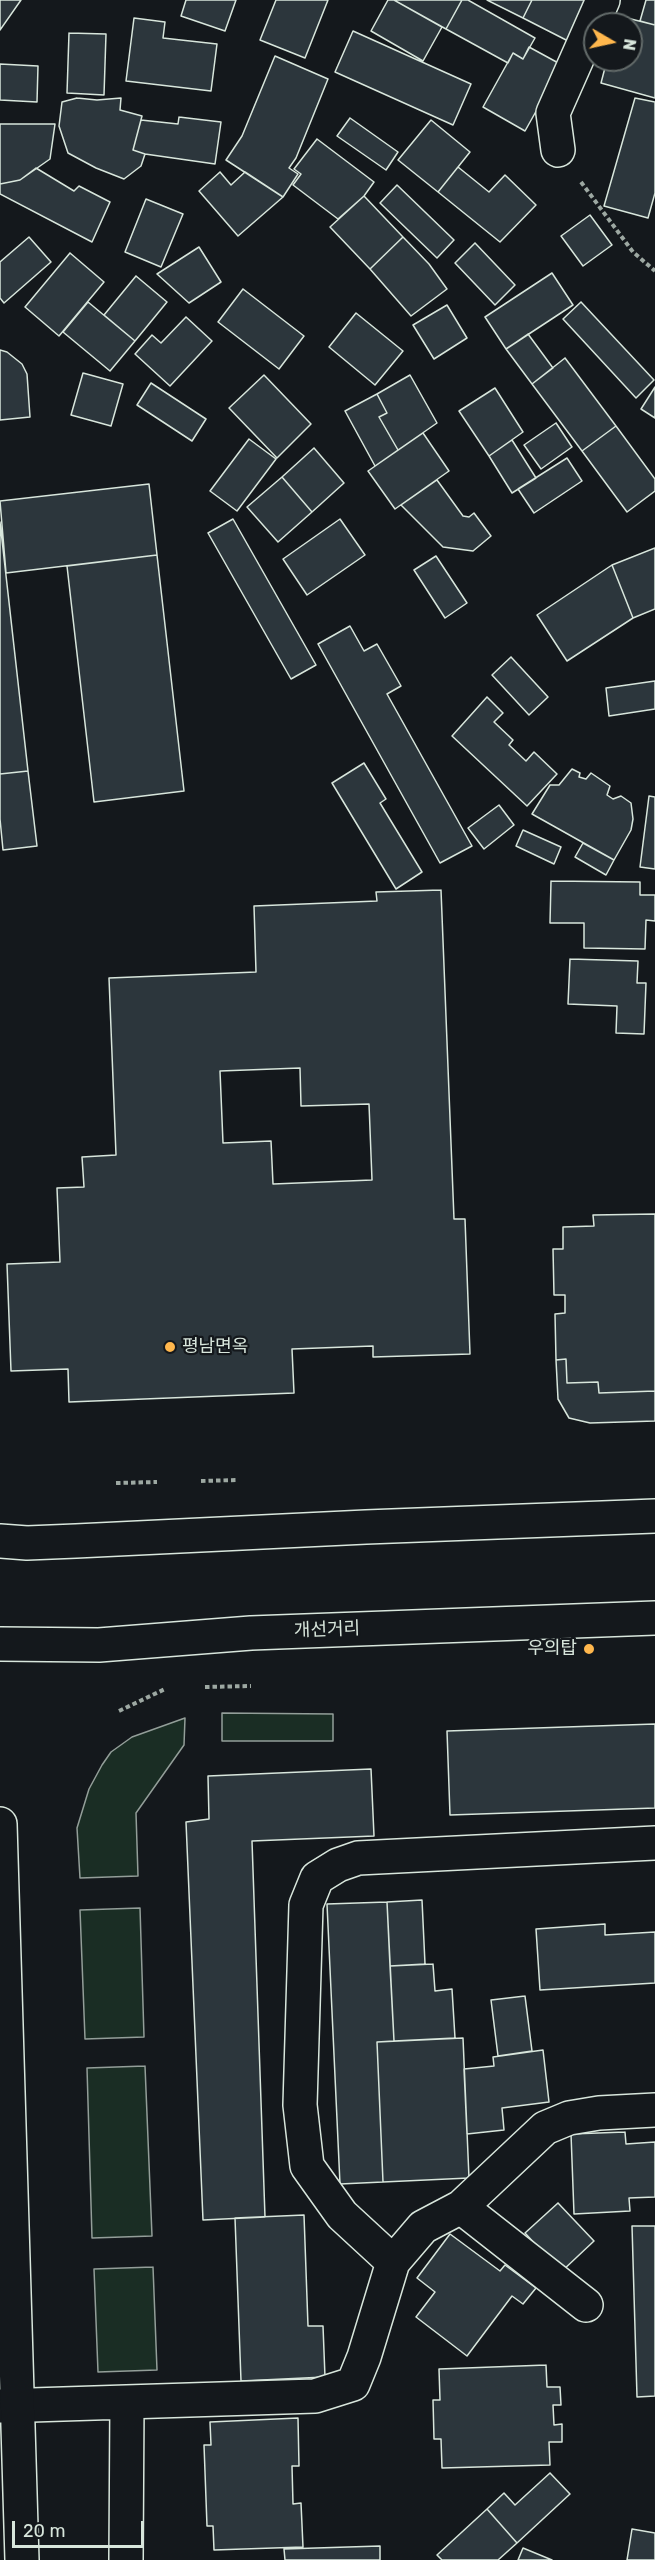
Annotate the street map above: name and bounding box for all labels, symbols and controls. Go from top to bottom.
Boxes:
north arrow [583,12,643,72]
text: N [619,37,640,52]
place label: 평남면옥 [182,1336,248,1358]
marker: 평남면옥 [163,1340,177,1354]
street label: 개선거리 [294,1618,360,1642]
place label: 우의탑 [527,1638,577,1660]
marker: 우의탑 [582,1642,596,1656]
scale bar [15,2509,147,2547]
text: 20 m [23,2520,65,2542]

